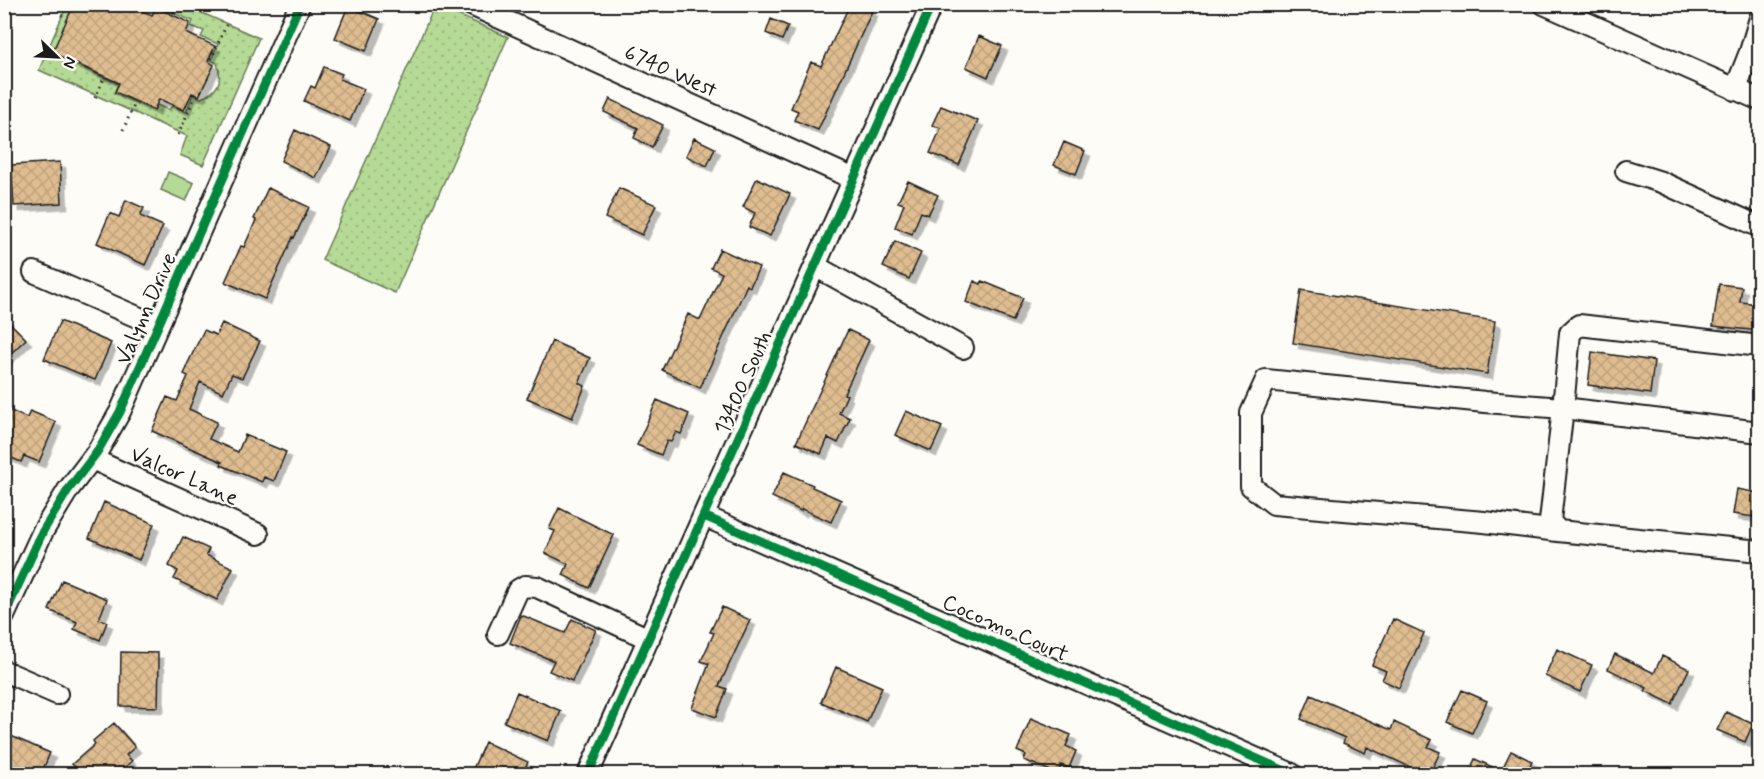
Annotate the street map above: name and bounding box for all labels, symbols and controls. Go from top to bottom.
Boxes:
north arrow [27,27,87,87]
street label: 6740 West [619,39,721,105]
text: N [58,53,81,72]
street label: Valynn Drive [110,248,184,369]
street label: 13400 South [709,327,779,439]
street label: Valcor Lane [126,441,243,513]
street label: Cocomo Court [938,589,1073,669]

